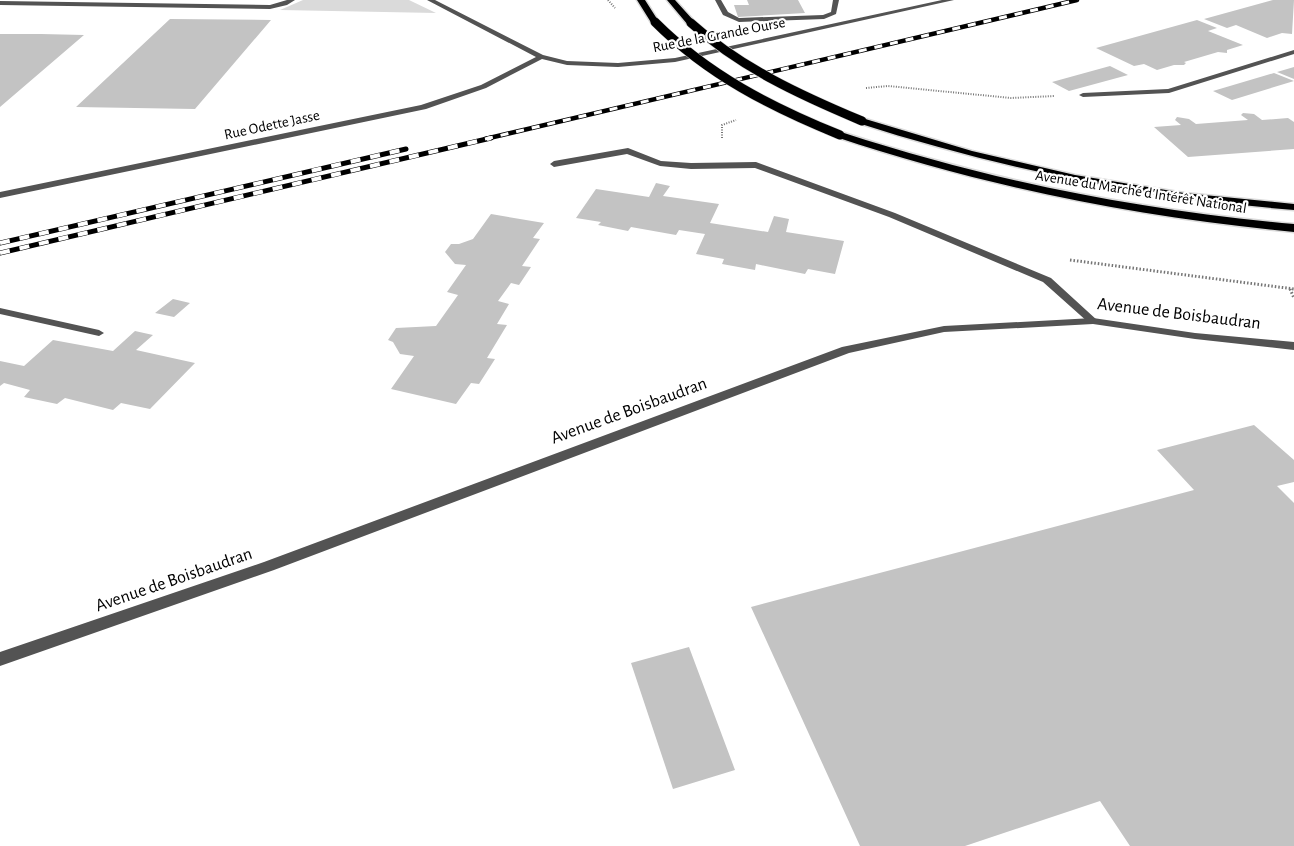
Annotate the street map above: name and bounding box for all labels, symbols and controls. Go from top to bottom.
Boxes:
street label: Rue de la Grande Ourse [651,15,787,55]
street label: Rue Odette Jasse [223,108,321,142]
street label: Avenue du Marché d'Intérêt National [1034,168,1248,216]
street label: Avenue de Boisbaudran [1096,295,1262,333]
street label: Avenue de Boisbaudran [549,374,709,448]
street label: Avenue de Boisbaudran [93,545,255,615]

